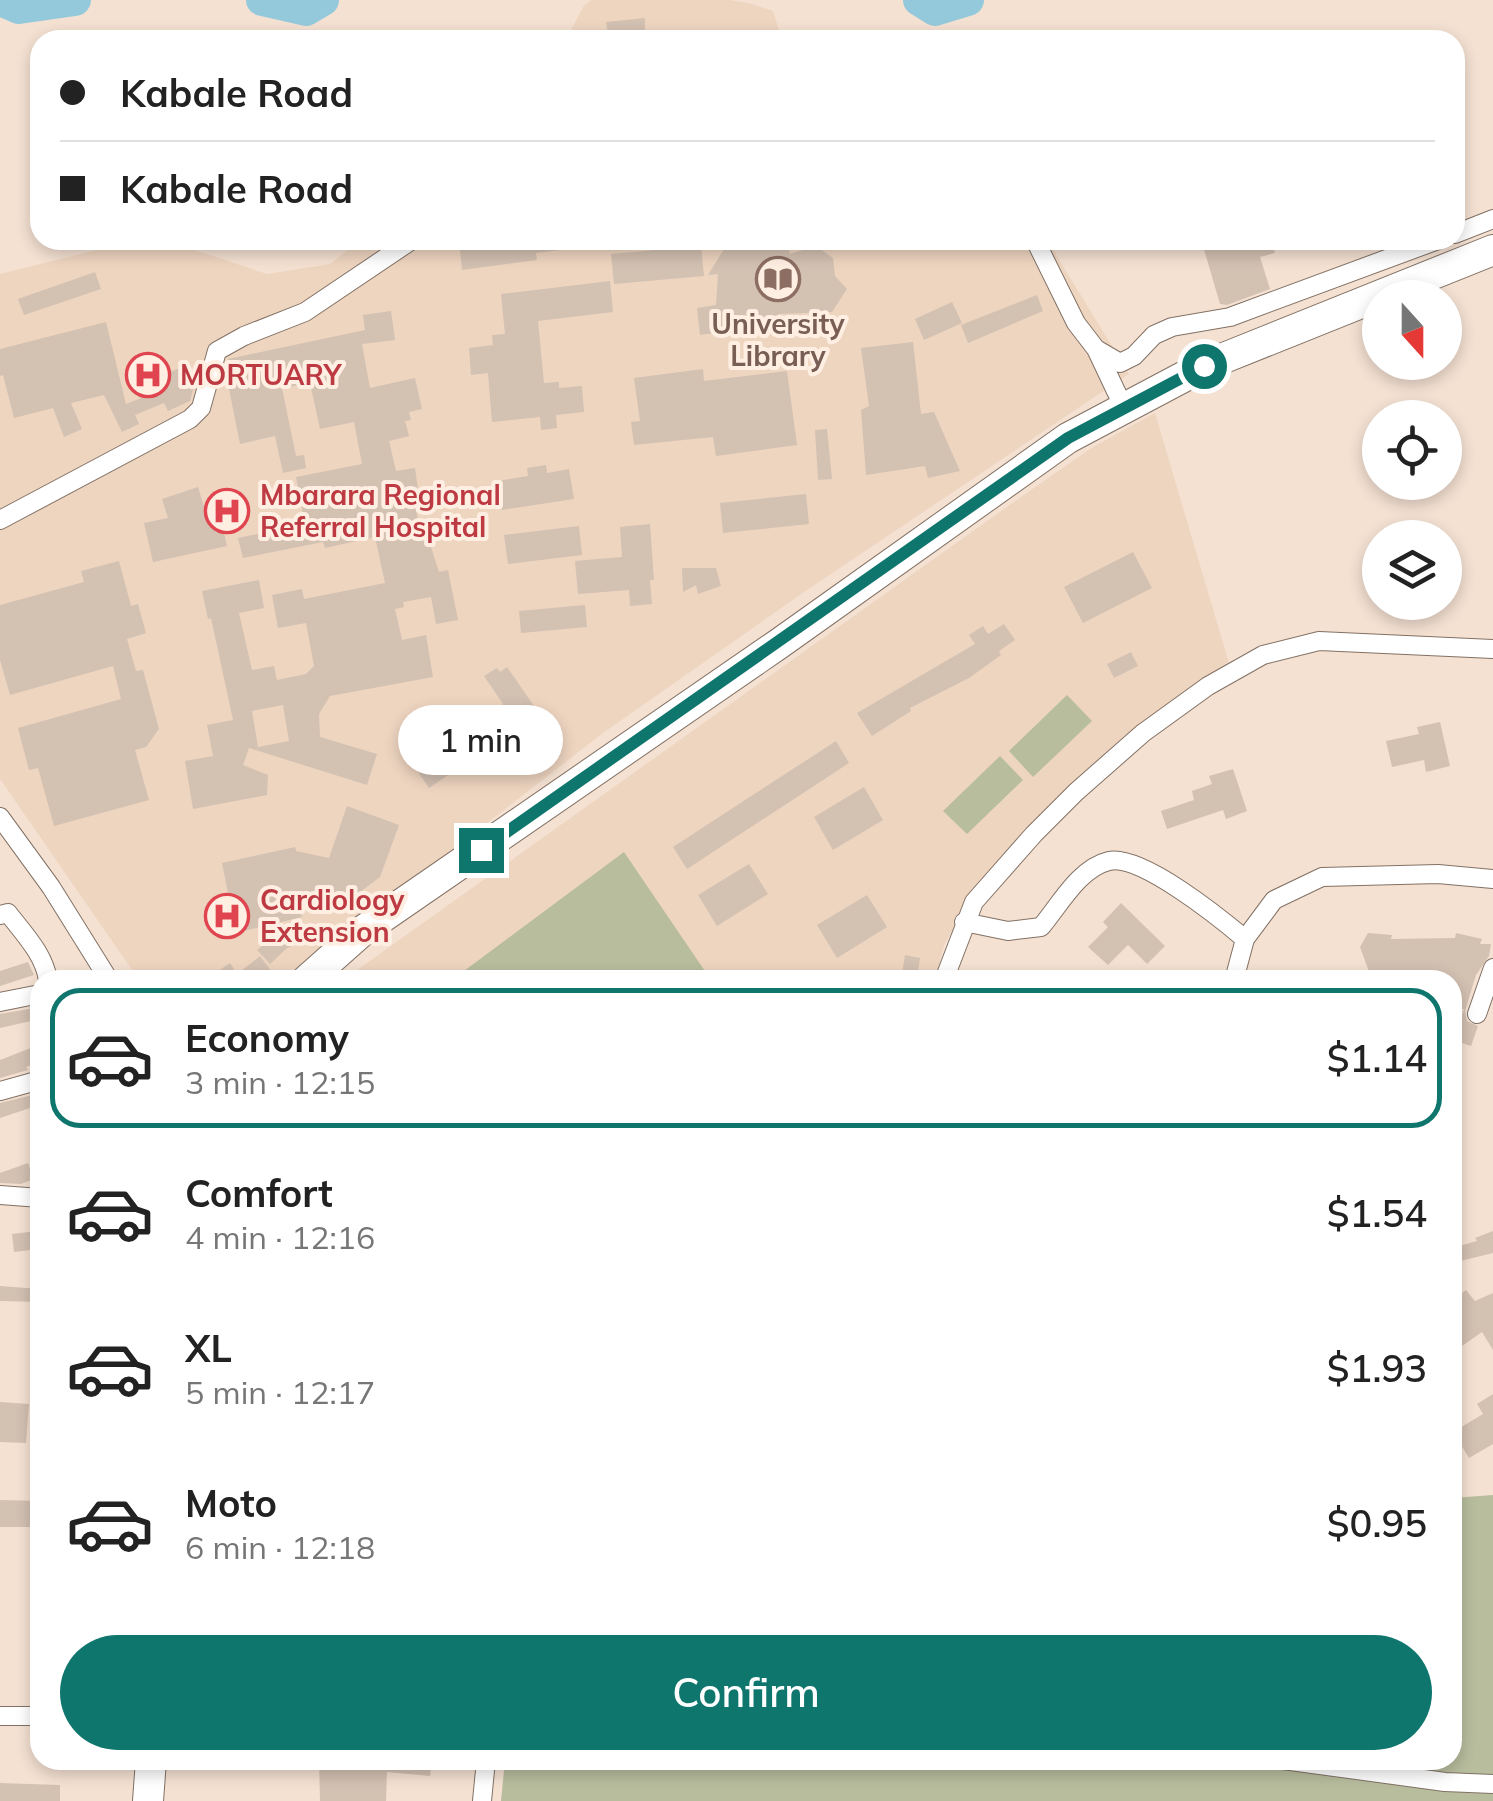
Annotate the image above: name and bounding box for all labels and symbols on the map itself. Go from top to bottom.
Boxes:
library icon: University Library [755,256,801,302]
north arrow [1362,280,1462,380]
place label: University Library [711,306,846,373]
route start [1182,344,1227,389]
hospital icon: MORTUARY [125,352,171,398]
place label: MORTUARY [180,357,343,392]
place label: Mbarara Regional Referral Hospital [260,477,501,544]
hospital icon: Mbarara Regional Referral Hospital [204,488,250,534]
callout: 1 min [398,705,564,775]
route end [459,828,504,873]
place label: Cardiology Extension [260,882,405,949]
hospital icon: Cardiology Extension [204,893,250,939]

